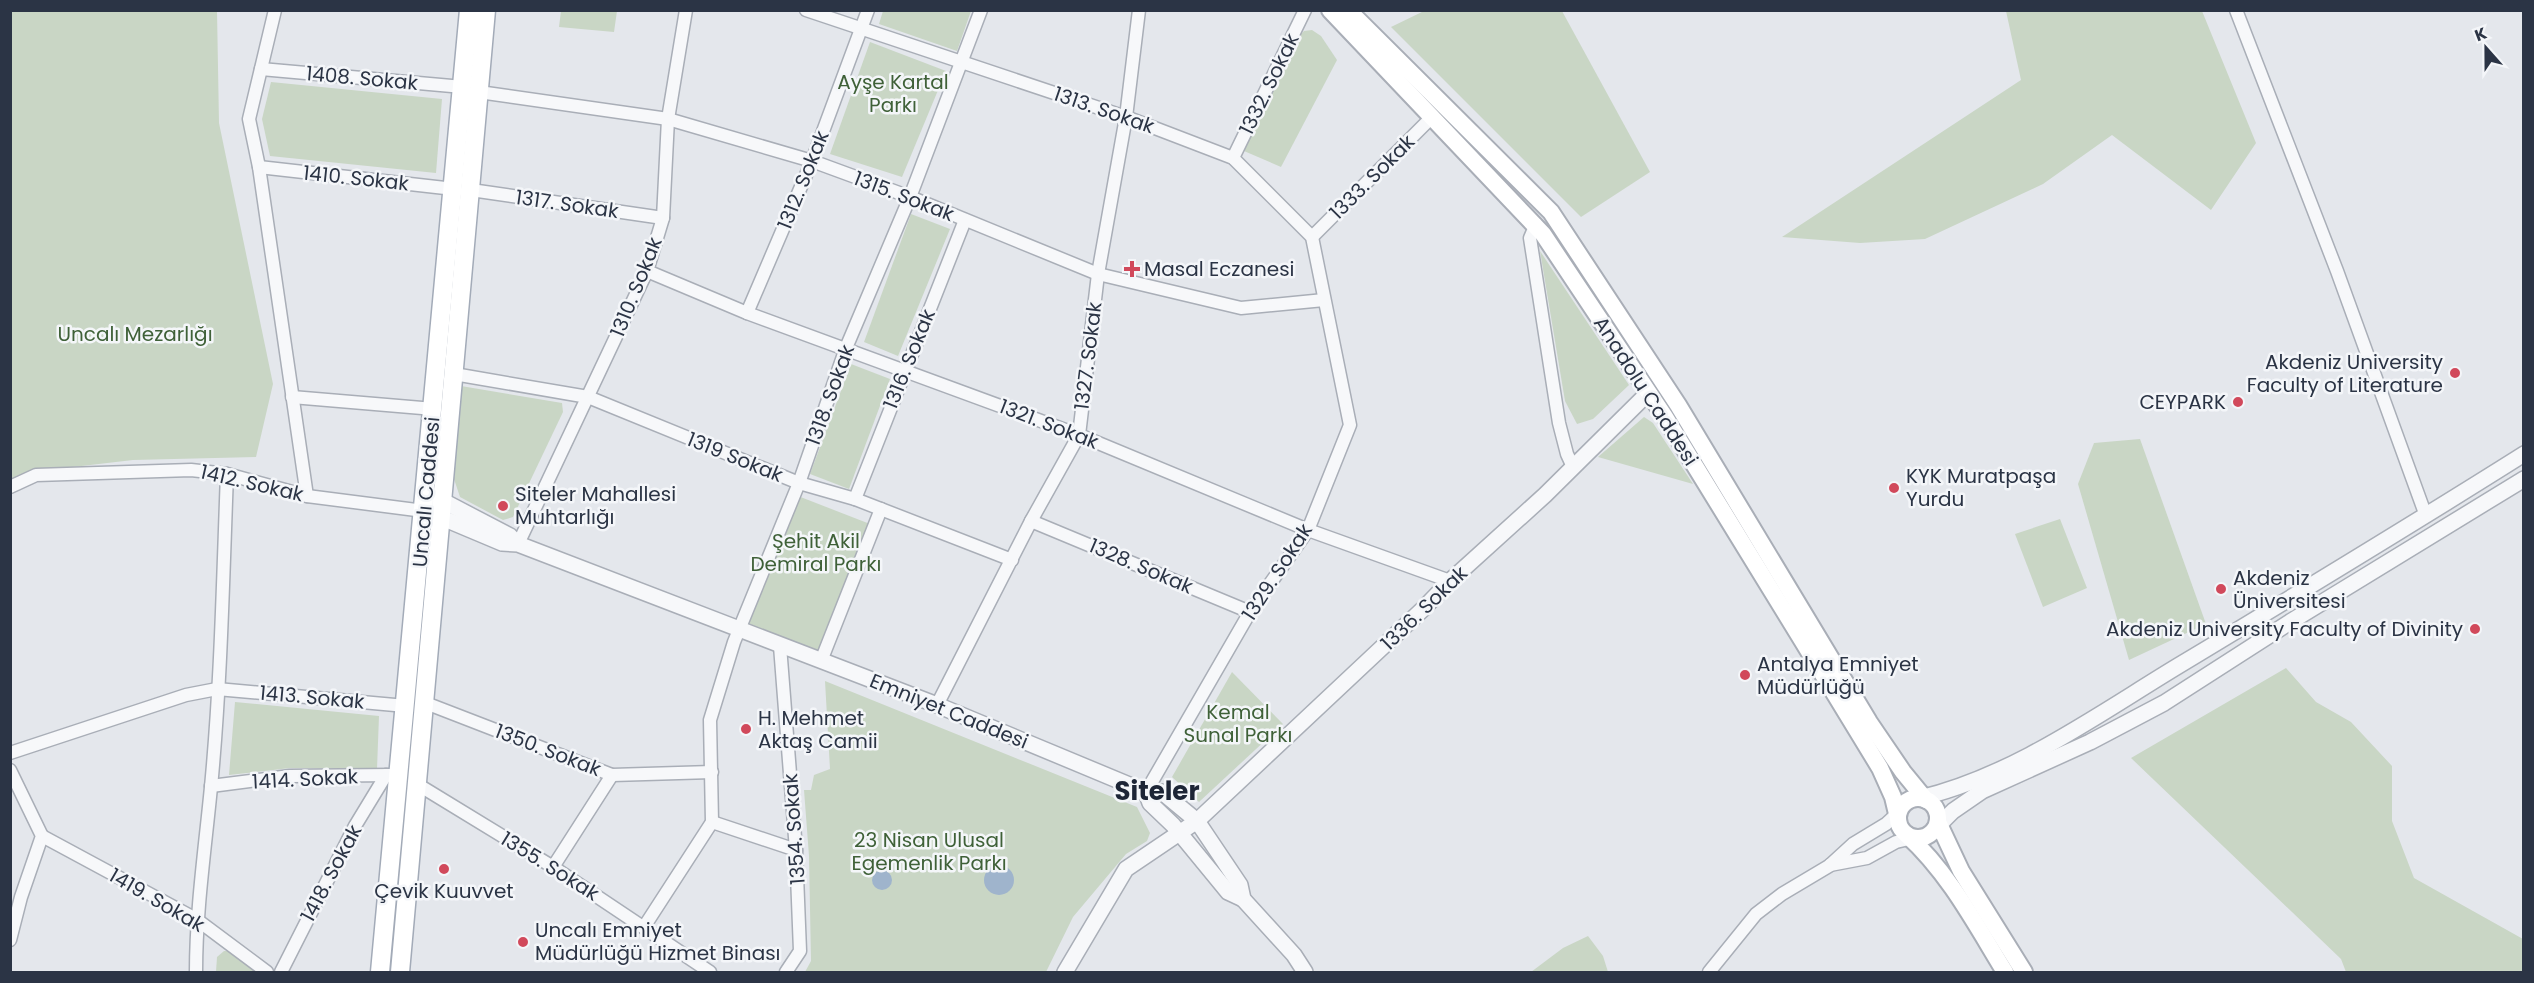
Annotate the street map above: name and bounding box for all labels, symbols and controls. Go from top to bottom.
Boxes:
north arrow [2456,18,2516,78]
text: K [2471,22,2490,47]
street label: 1332. Sokak [1232,28,1306,139]
street label: 1408. Sokak [305,59,420,97]
park label: Ayşe Kartal Parkı [837,68,949,119]
street label: 1313. Sokak [1050,80,1159,140]
street label: 1312. Sokak [770,126,836,234]
street label: 1333. Sokak [1323,128,1421,226]
street label: 1410. Sokak [302,159,411,198]
street label: 1315. Sokak [850,164,959,228]
street label: 1317. Sokak [514,183,621,225]
street label: 1310. Sokak [603,232,669,341]
place label: Masal Eczanesi [1144,255,1295,283]
marker: Masal Eczanesi [1125,262,1139,276]
street label: 1327. Sokak [1067,300,1109,412]
street label: 1316. Sokak [876,304,942,413]
street label: Anadolu Caddesi [1587,311,1705,471]
park label: Uncalı Mezarlığı [57,320,213,348]
street label: 1318. Sokak [799,340,861,449]
place label: Akdeniz University Faculty of Literature [2247,348,2443,399]
marker: Akdeniz University Faculty of Literature [2448,366,2462,380]
place label: CEYPARK [2139,388,2226,416]
street label: 1321. Sokak [995,392,1103,456]
marker: CEYPARK [2231,395,2245,409]
street label: Uncalı Caddesi [405,416,447,568]
street label: 1319 Sokak [683,425,788,489]
street label: 1412. Sokak [198,458,307,509]
place label: KYK Muratpaşa Yurdu [1906,462,2056,513]
place label: Siteler Mahallesi Muhtarlığı [515,480,676,531]
marker: KYK Muratpaşa Yurdu [1887,481,1901,495]
marker: Siteler Mahallesi Muhtarlığı [496,499,510,513]
street label: 1329. Sokak [1235,517,1319,626]
park label: Şehit Akil Demiral Parkı [750,527,882,578]
street label: 1328. Sokak [1085,532,1198,601]
street label: 1336. Sokak [1374,559,1474,657]
place label: Akdeniz Üniversitesi [2233,564,2346,615]
marker: Akdeniz Üniversitesi [2214,582,2228,596]
place label: Akdeniz University Faculty of Divinity [2106,615,2463,643]
marker: Akdeniz University Faculty of Divinity [2468,622,2482,636]
place label: Antalya Emniyet Müdürlüğü [1757,650,1919,701]
street label: Emniyet Caddesi [866,666,1032,756]
marker: Antalya Emniyet Müdürlüğü [1738,668,1752,682]
street label: 1413. Sokak [258,678,366,716]
park label: Kemal Sunal Parkı [1184,698,1292,749]
place label: H. Mehmet Aktaş Camii [758,704,878,755]
street label: 1350. Sokak [491,717,606,783]
marker: H. Mehmet Aktaş Camii [739,722,753,736]
street label: 1414. Sokak [251,762,359,796]
street label: 1354. Sokak [776,772,812,886]
district label: Siteler [1114,773,1200,809]
street label: 1418. Sokak [294,819,369,926]
street label: 1355. Sokak [495,825,605,908]
park label: 23 Nisan Ulusal Egemenlik Parkı [851,826,1007,877]
street label: 1419. Sokak [104,861,211,939]
marker: Çevik Kuuvvet [437,862,451,876]
place label: Çevik Kuuvvet [374,877,514,905]
place label: Uncalı Emniyet Müdürlüğü Hizmet Binası [535,916,781,967]
marker: Uncalı Emniyet Müdürlüğü Hizmet Binası [516,935,530,949]

